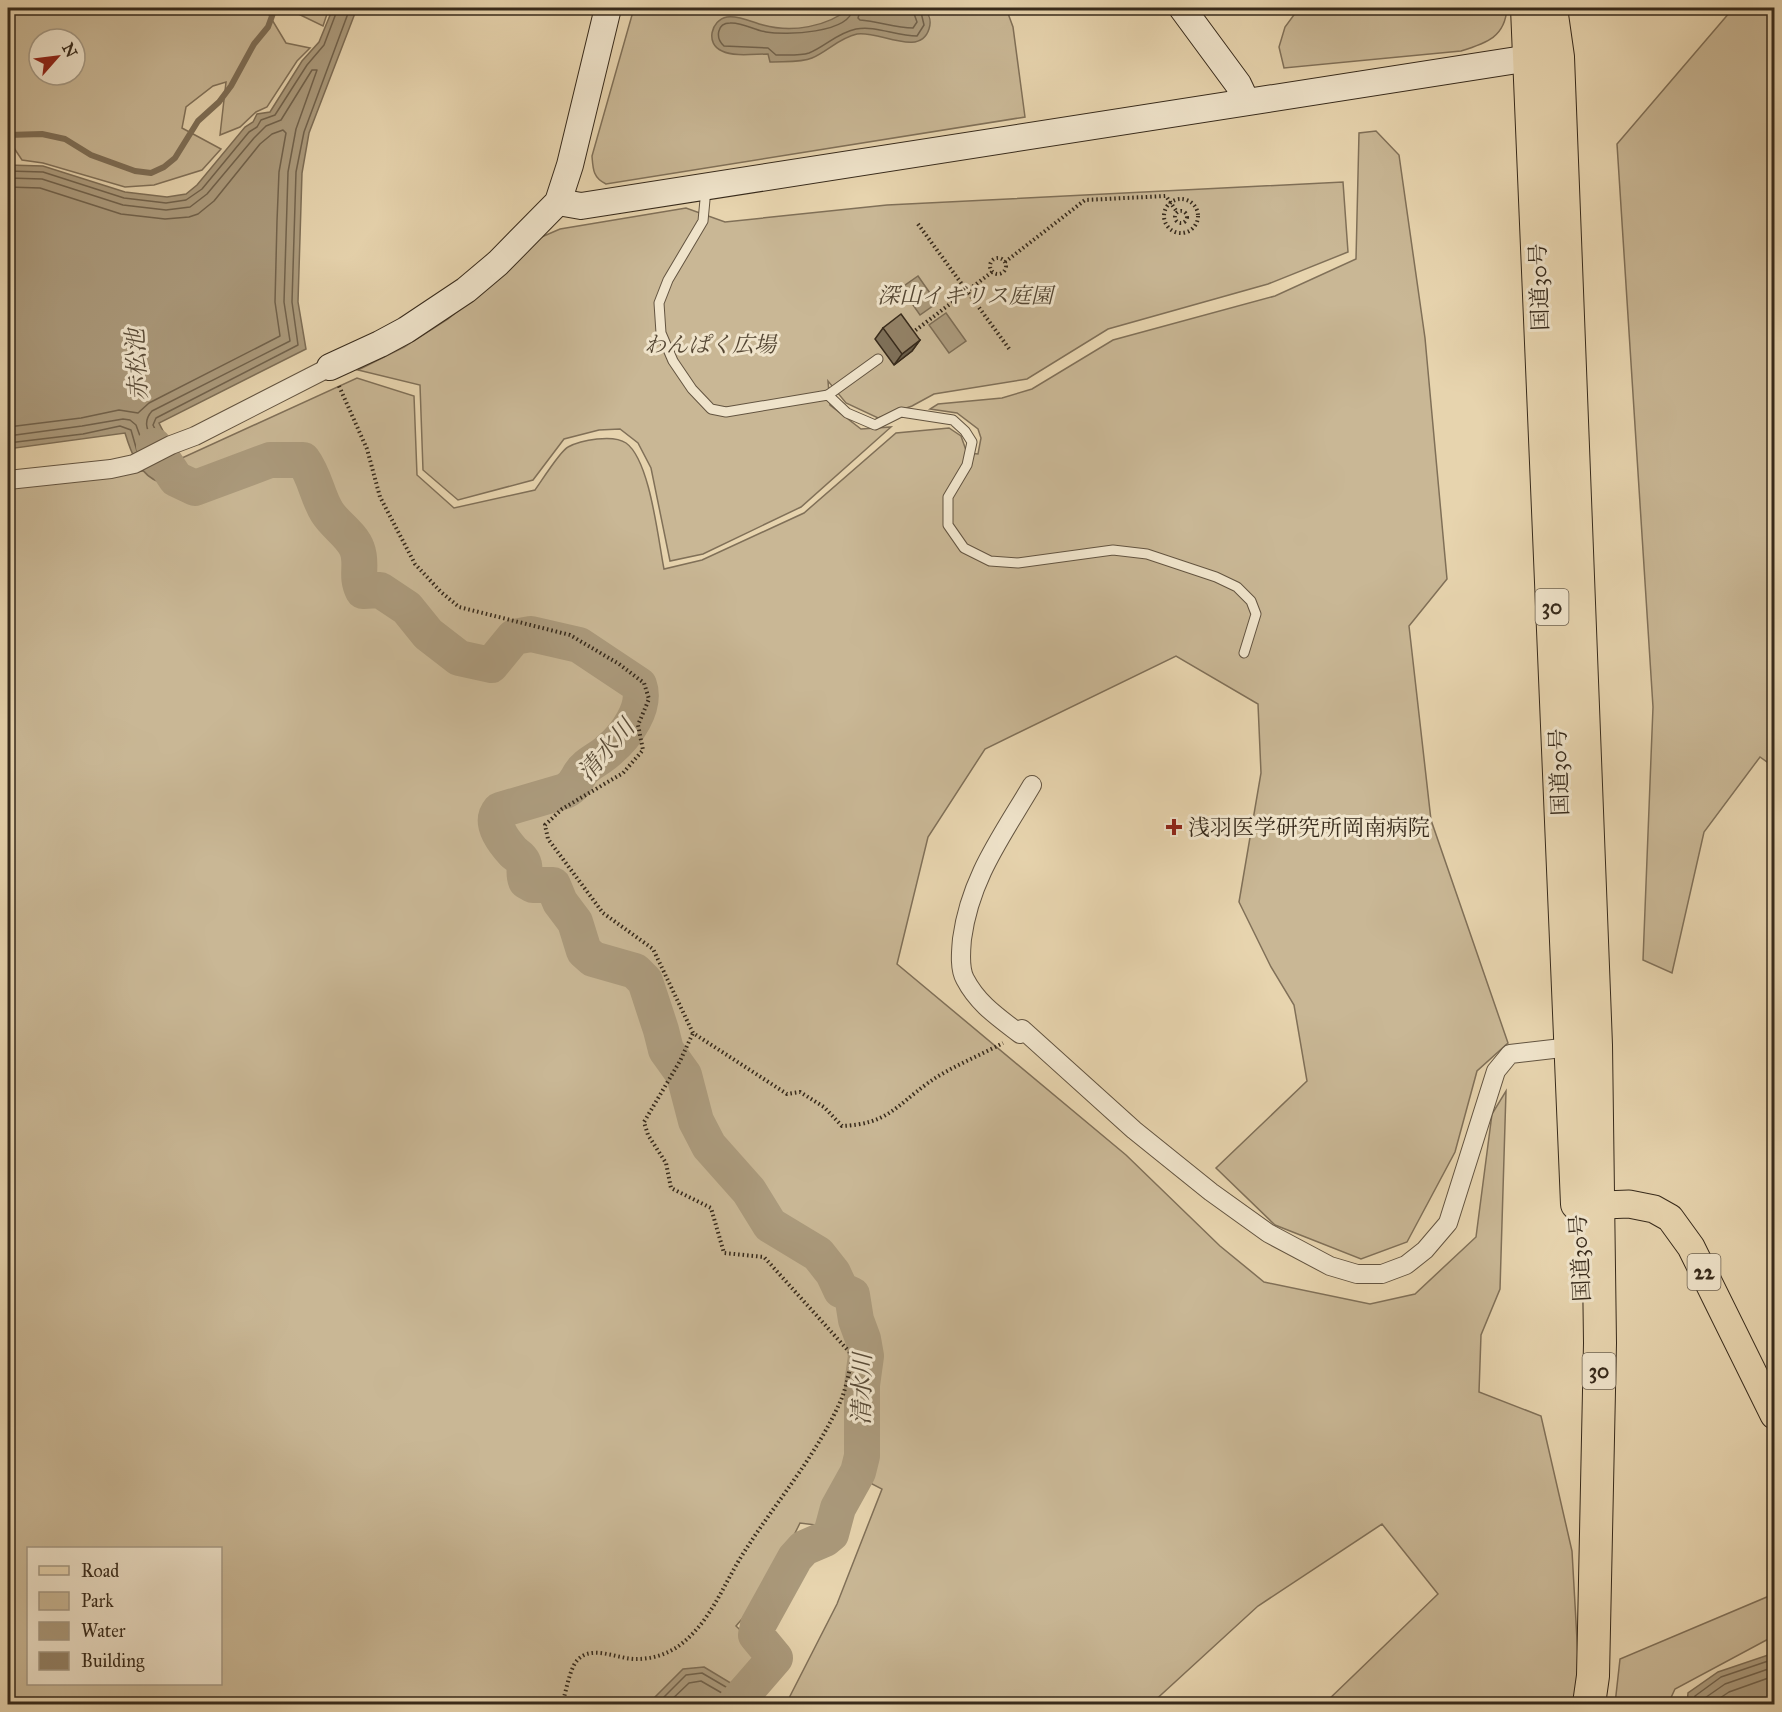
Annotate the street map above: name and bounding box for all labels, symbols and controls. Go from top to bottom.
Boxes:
north arrow [27,27,87,87]
text: N [58,40,82,61]
street label: 国道30号 [1524,243,1554,331]
park label: 深山イギリス庭園 [877,282,1056,309]
water label: 赤松池 [120,325,154,402]
park label: わんぱく広場 [644,331,778,358]
road number: 30 [1536,589,1568,625]
water label: 清水川 [571,711,643,787]
street label: 国道30号 [1544,728,1574,816]
place label: 浅羽医学研究所岡南病院 [1188,814,1430,841]
marker: 浅羽医学研究所岡南病院 [1165,818,1183,836]
street label: 国道30号 [1564,1214,1596,1302]
road number: 22 [1688,1254,1720,1290]
water label: 清水川 [846,1350,878,1425]
road number: 30 [1582,1353,1616,1389]
legend [27,1547,222,1685]
text: Road [81,1560,119,1582]
text: Park [81,1590,114,1612]
text: Water [81,1620,126,1642]
text: Building [81,1650,145,1673]

